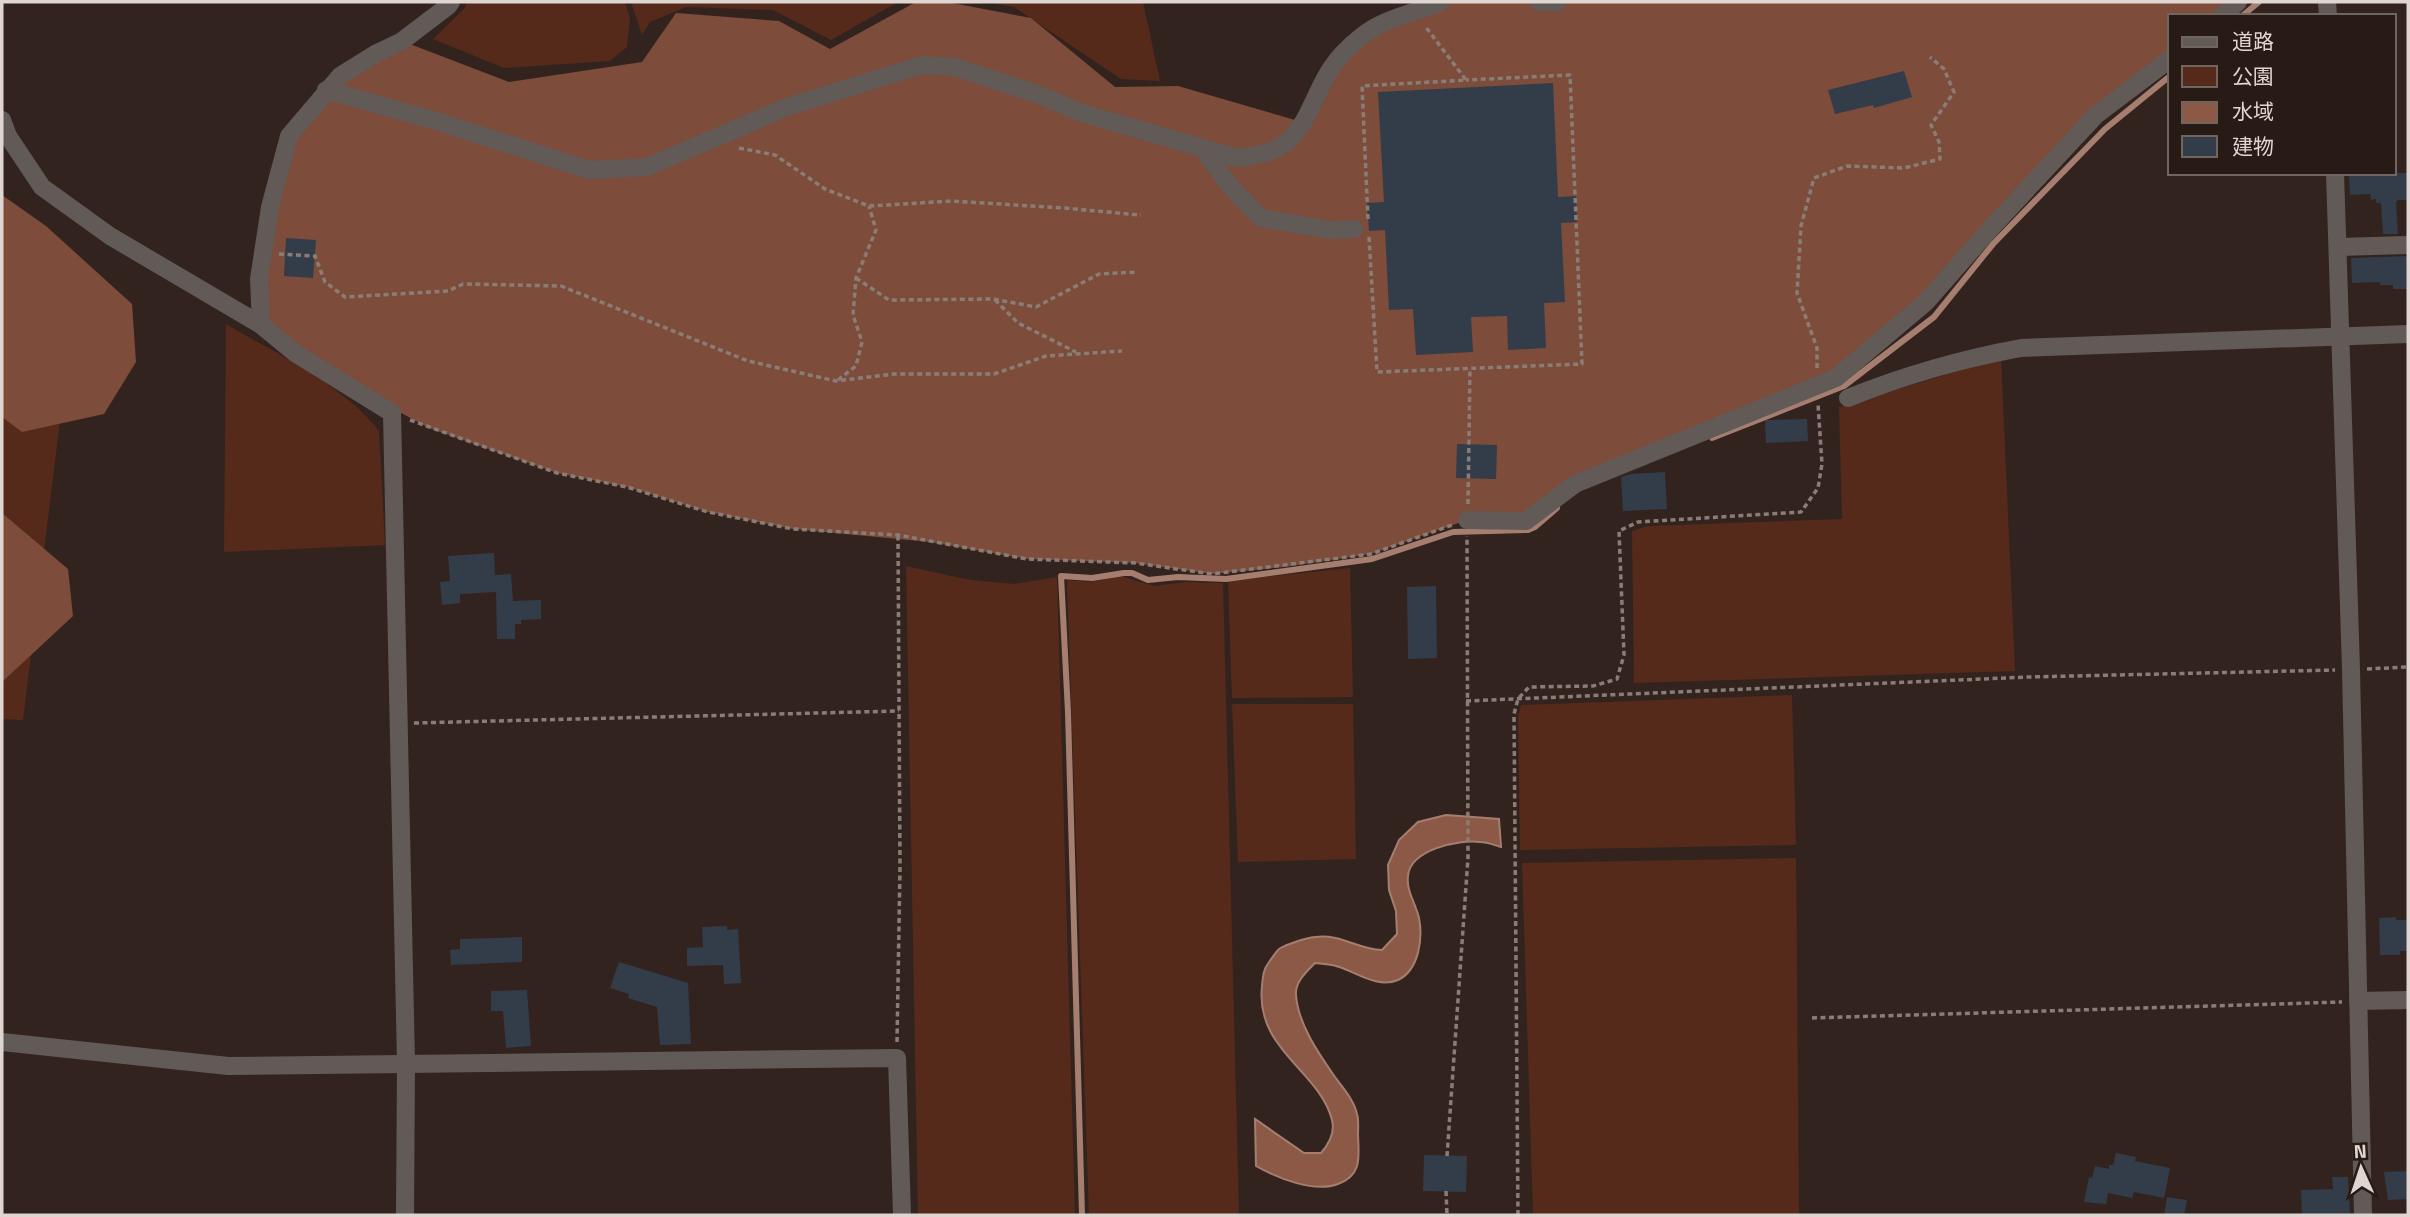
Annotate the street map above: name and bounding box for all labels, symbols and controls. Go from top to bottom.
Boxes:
legend [2168,14,2396,175]
text: 道路 [2232,25,2274,57]
text: 公園 [2232,60,2274,92]
text: 水域 [2232,95,2274,127]
text: 建物 [2232,130,2274,162]
north arrow [2326,1133,2396,1203]
text: N [2353,1136,2367,1165]

